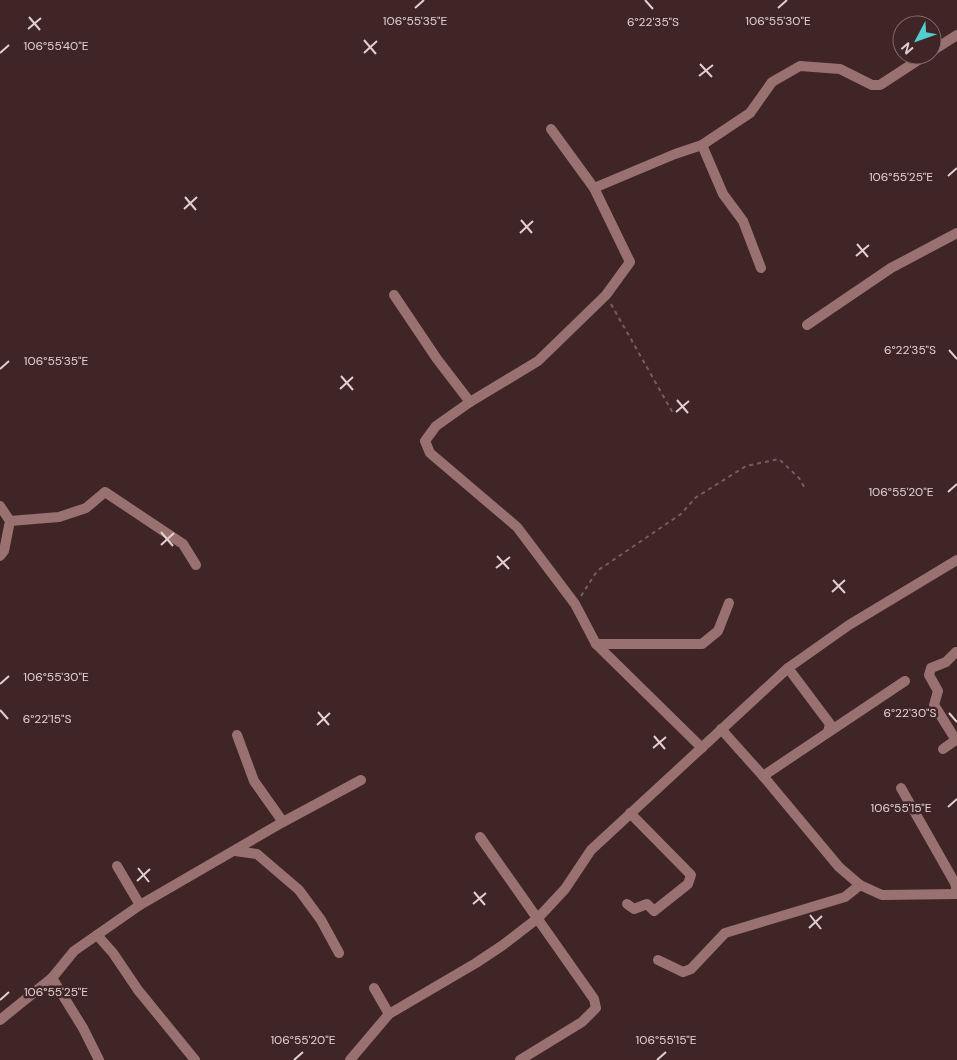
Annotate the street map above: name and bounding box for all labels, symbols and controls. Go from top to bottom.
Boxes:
text: 106°55'35"E [383,13,447,29]
text: 106°55'30"E [745,13,811,29]
text: 6°22'35"S [627,14,679,30]
north arrow [892,15,942,65]
text: 106°55'40"E [23,38,89,54]
text: N [897,39,917,58]
text: 106°55'25"E [869,169,933,185]
text: 6°22'35"S [884,342,936,358]
text: 106°55'35"E [24,353,88,369]
text: 106°55'20"E [868,484,934,500]
text: 106°55'30"E [23,669,89,685]
text: 6°22'30"S [883,705,937,721]
text: 6°22'15"S [23,711,71,727]
text: 106°55'15"E [870,800,932,816]
text: 106°55'25"E [24,984,88,1000]
text: 106°55'20"E [270,1032,336,1048]
text: 106°55'15"E [635,1032,697,1048]

